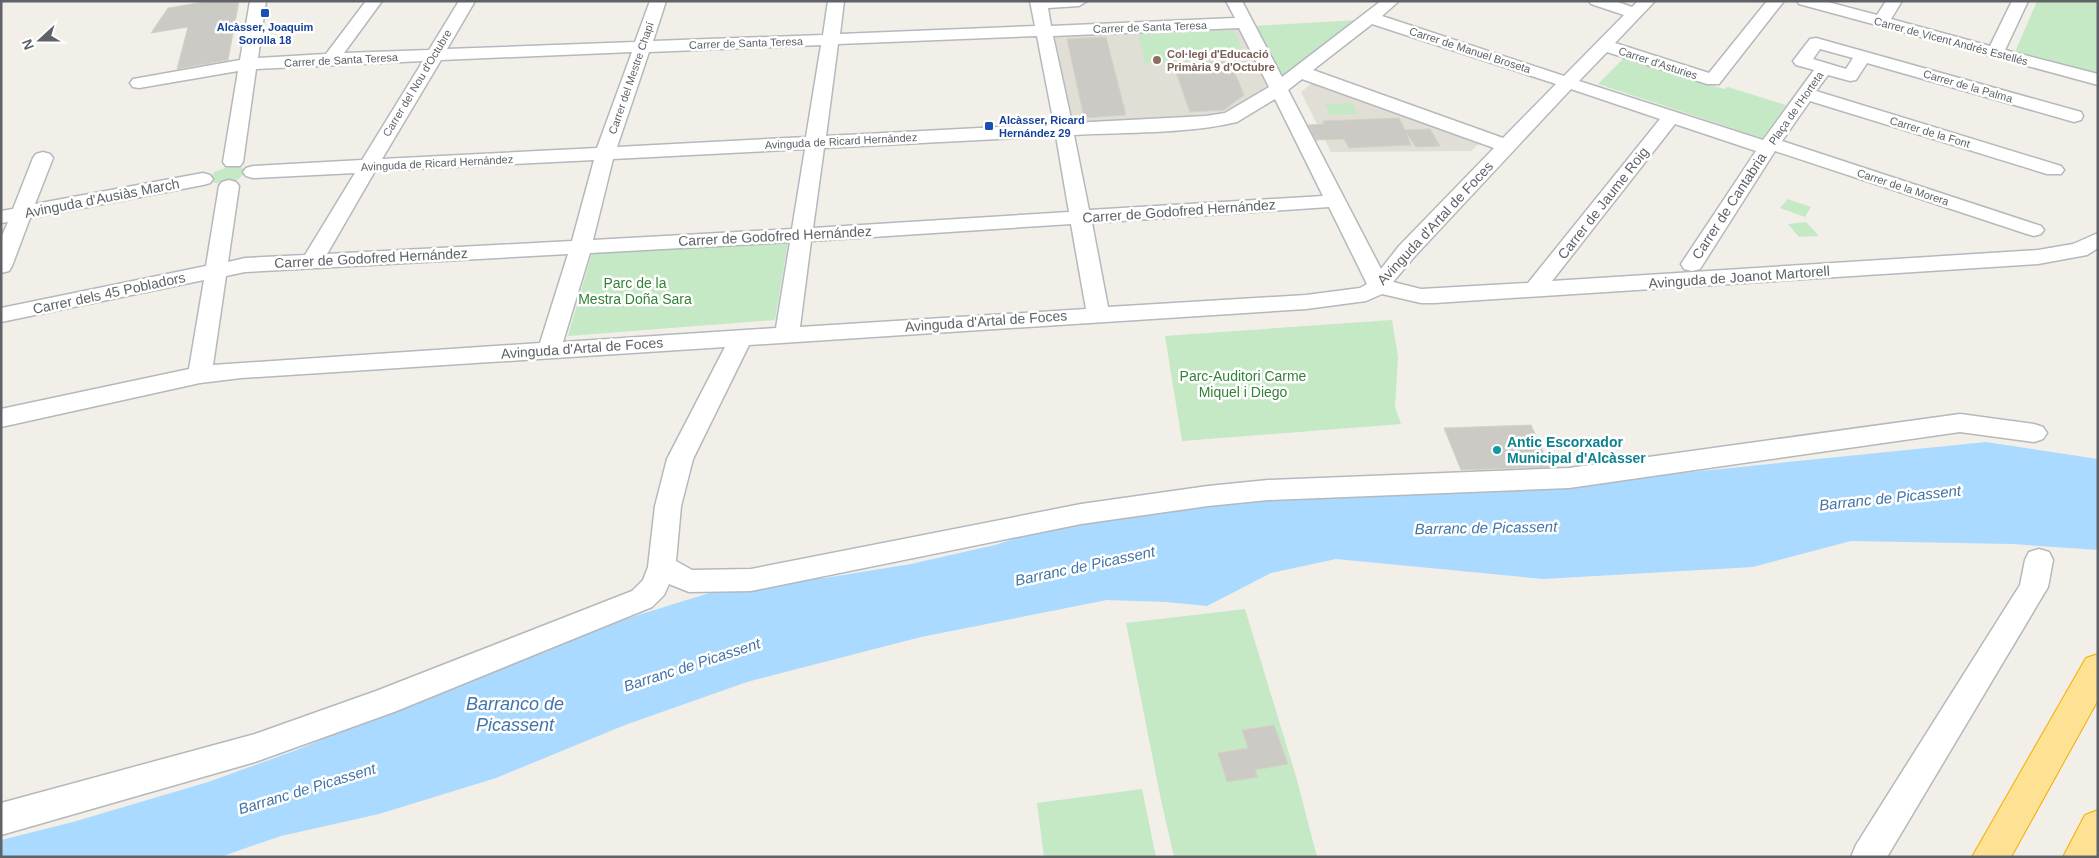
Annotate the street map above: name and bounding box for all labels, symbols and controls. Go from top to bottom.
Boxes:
marker: Alcàsser, Joaquim Sorolla 18 [259,7,271,19]
north arrow [15,15,65,65]
street label: Carrer de Vicent Andrés Estellés [1873,15,2030,67]
street label: Carrer de Santa Teresa [1093,19,1208,35]
street label: Carrer del Mestre Chapí [606,20,656,136]
place label: Alcàsser, Joaquim Sorolla 18 [217,21,314,46]
street label: Carrer de Manuel Broseta [1408,25,1533,76]
street label: Carrer del Nou d'Octubre [380,27,454,139]
street label: Carrer de Santa Teresa [689,35,804,51]
text: N [19,37,37,52]
street label: Carrer d'Asturies [1617,45,1699,82]
place label: Col·legi d'Educació Primària 9 d'Octubre [1167,48,1275,73]
street label: Carrer de Santa Teresa [284,51,399,69]
marker: Col·legi d'Educació Primària 9 d'Octubre [1151,54,1163,66]
street label: Plaça de l'Horteta [1766,68,1826,147]
street label: Carrer de la Palma [1922,68,2015,105]
place label: Alcàsser, Ricard Hernández 29 [999,114,1085,139]
street label: Carrer de la Font [1888,114,1972,150]
marker: Alcàsser, Ricard Hernández 29 [983,120,995,132]
street label: Avinguda de Ricard Hernández [764,131,918,151]
street label: Carrer de Jaume Roig [1554,144,1652,262]
street label: Carrer de Cantabria [1689,150,1770,262]
street label: Avinguda de Ricard Hernández [360,153,514,173]
street label: Avinguda d'Artal de Foces [1374,158,1496,288]
street label: Carrer de la Morera [1856,166,1951,208]
street label: Avinguda d'Ausiàs March [23,175,181,221]
street label: Carrer de Godofred Hernández [1082,196,1276,226]
street label: Carrer de Godofred Hernández [678,223,872,249]
street label: Carrer de Godofred Hernández [274,245,468,271]
street label: Avinguda de Joanot Martorell [1648,263,1830,291]
street label: Carrer dels 45 Pobladors [31,269,187,317]
park label: Parc de la Mestra Doña Sara [578,275,692,307]
street label: Avinguda d'Artal de Foces [904,307,1068,335]
street label: Avinguda d'Artal de Foces [500,334,664,362]
park label: Parc-Auditori Carme Miquel i Diego [1180,368,1307,400]
place label: Antic Escorxador Municipal d'Alcàsser [1507,434,1646,466]
marker: Antic Escorxador Municipal d'Alcàsser [1491,444,1503,456]
water label: Barranc de Picassent [1818,482,1963,513]
water label: Barranc de Picassent [1415,518,1558,537]
water label: Barranc de Picassent [1013,542,1157,589]
water label: Barranc de Picassent [621,634,763,695]
water label: Barranco de Picassent [466,694,564,735]
water label: Barranc de Picassent [236,759,378,817]

